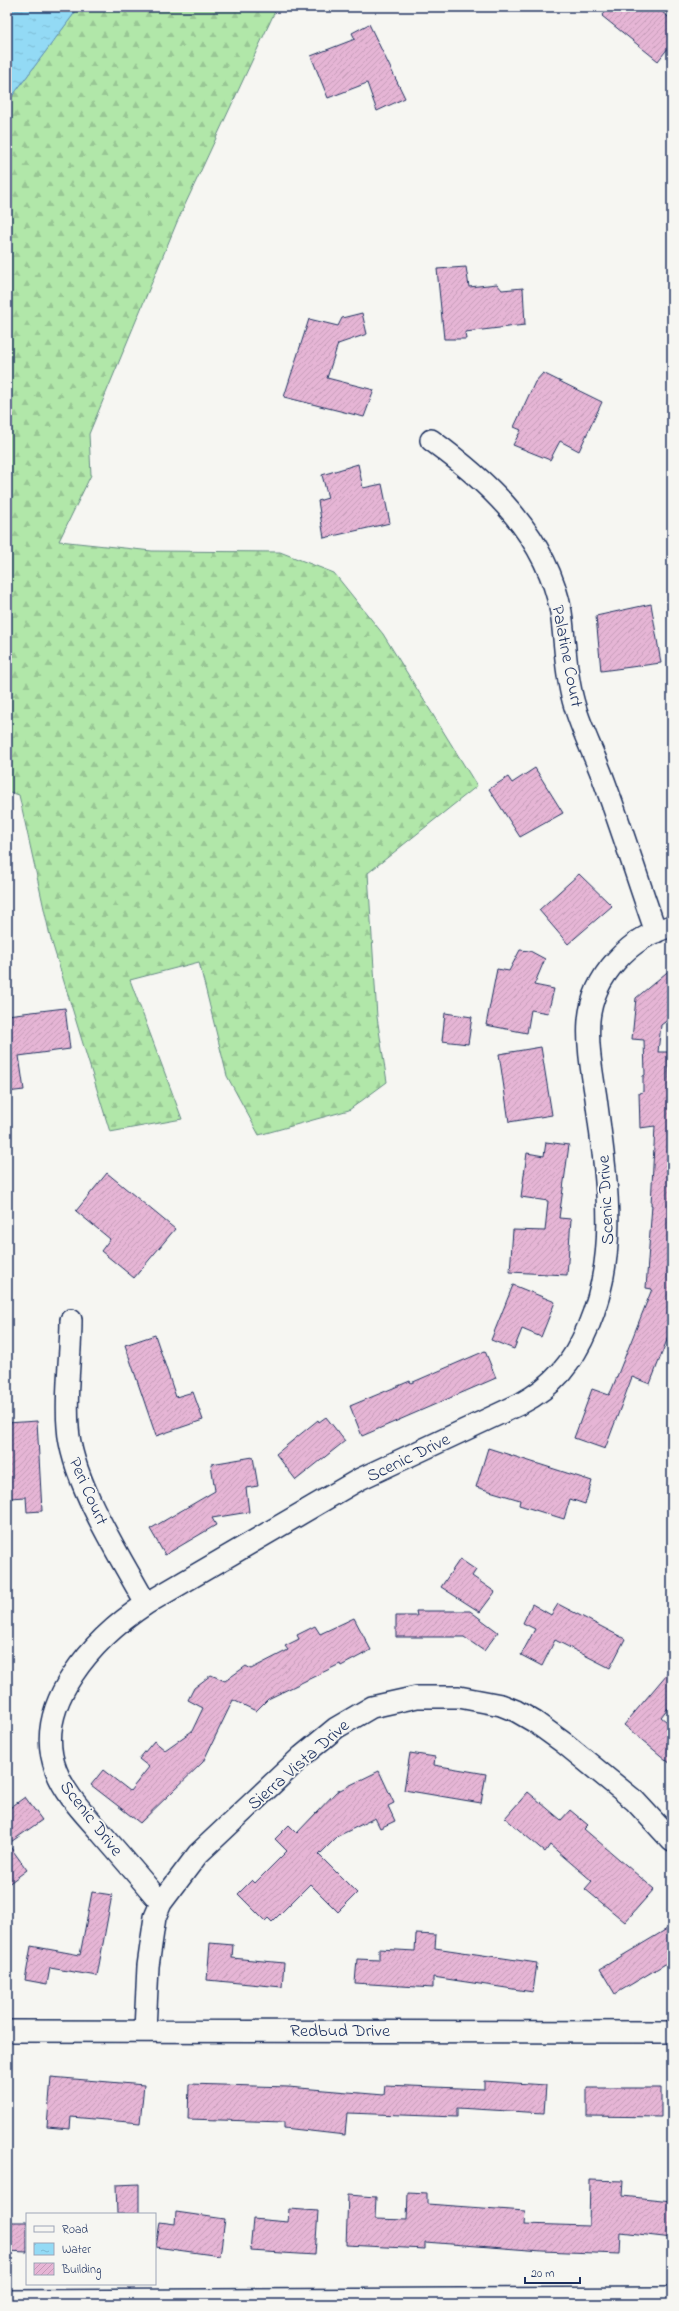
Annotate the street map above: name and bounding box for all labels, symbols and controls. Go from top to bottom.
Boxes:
street label: Palatine Court [543,603,589,710]
street label: Scenic Drive [592,1153,622,1245]
street label: Scenic Drive [363,1427,456,1490]
street label: Peri Court [61,1454,114,1530]
street label: Sierra Vista Drive [243,1713,357,1817]
street label: Scenic Drive [53,1776,129,1863]
street label: Redbud Drive [290,2019,391,2045]
legend [26,2213,156,2285]
text: Road [62,2221,88,2239]
text: Water [62,2241,91,2259]
scale bar [525,2259,580,2285]
text: Building [61,2261,101,2280]
text: 20 m [531,2265,554,2283]

